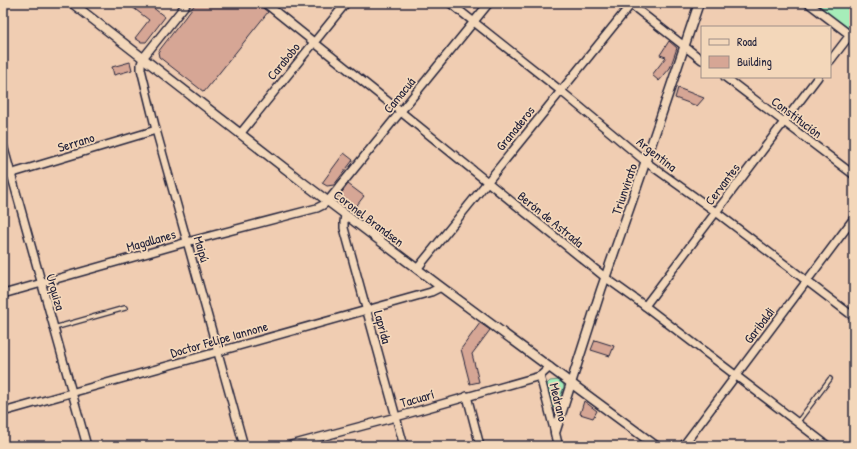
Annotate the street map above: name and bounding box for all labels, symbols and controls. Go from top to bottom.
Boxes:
legend [701,26,831,78]
text: Road [737,33,757,50]
street label: Carabobo [262,38,304,84]
text: Building [737,53,772,70]
street label: Camacuá [379,73,419,117]
street label: Constitución [768,92,826,142]
street label: Granaderos [491,102,539,154]
street label: Serrano [55,128,97,156]
street label: Argentina [633,133,681,175]
street label: Cervantes [700,159,744,209]
street label: Triunvirato [607,161,641,217]
street label: Coronel Brandsen [330,186,408,250]
street label: Berón de Astrada [514,187,588,251]
street label: Magallanes [124,224,178,256]
street label: Maipú [190,234,214,264]
street label: Urquiza [42,272,70,312]
street label: Garibaldi [739,303,779,347]
street label: Laprida [370,308,396,346]
street label: Doctor Felipe Iannone [168,316,270,362]
street label: Medrano [546,381,572,423]
street label: Tacuarí [398,385,436,411]

